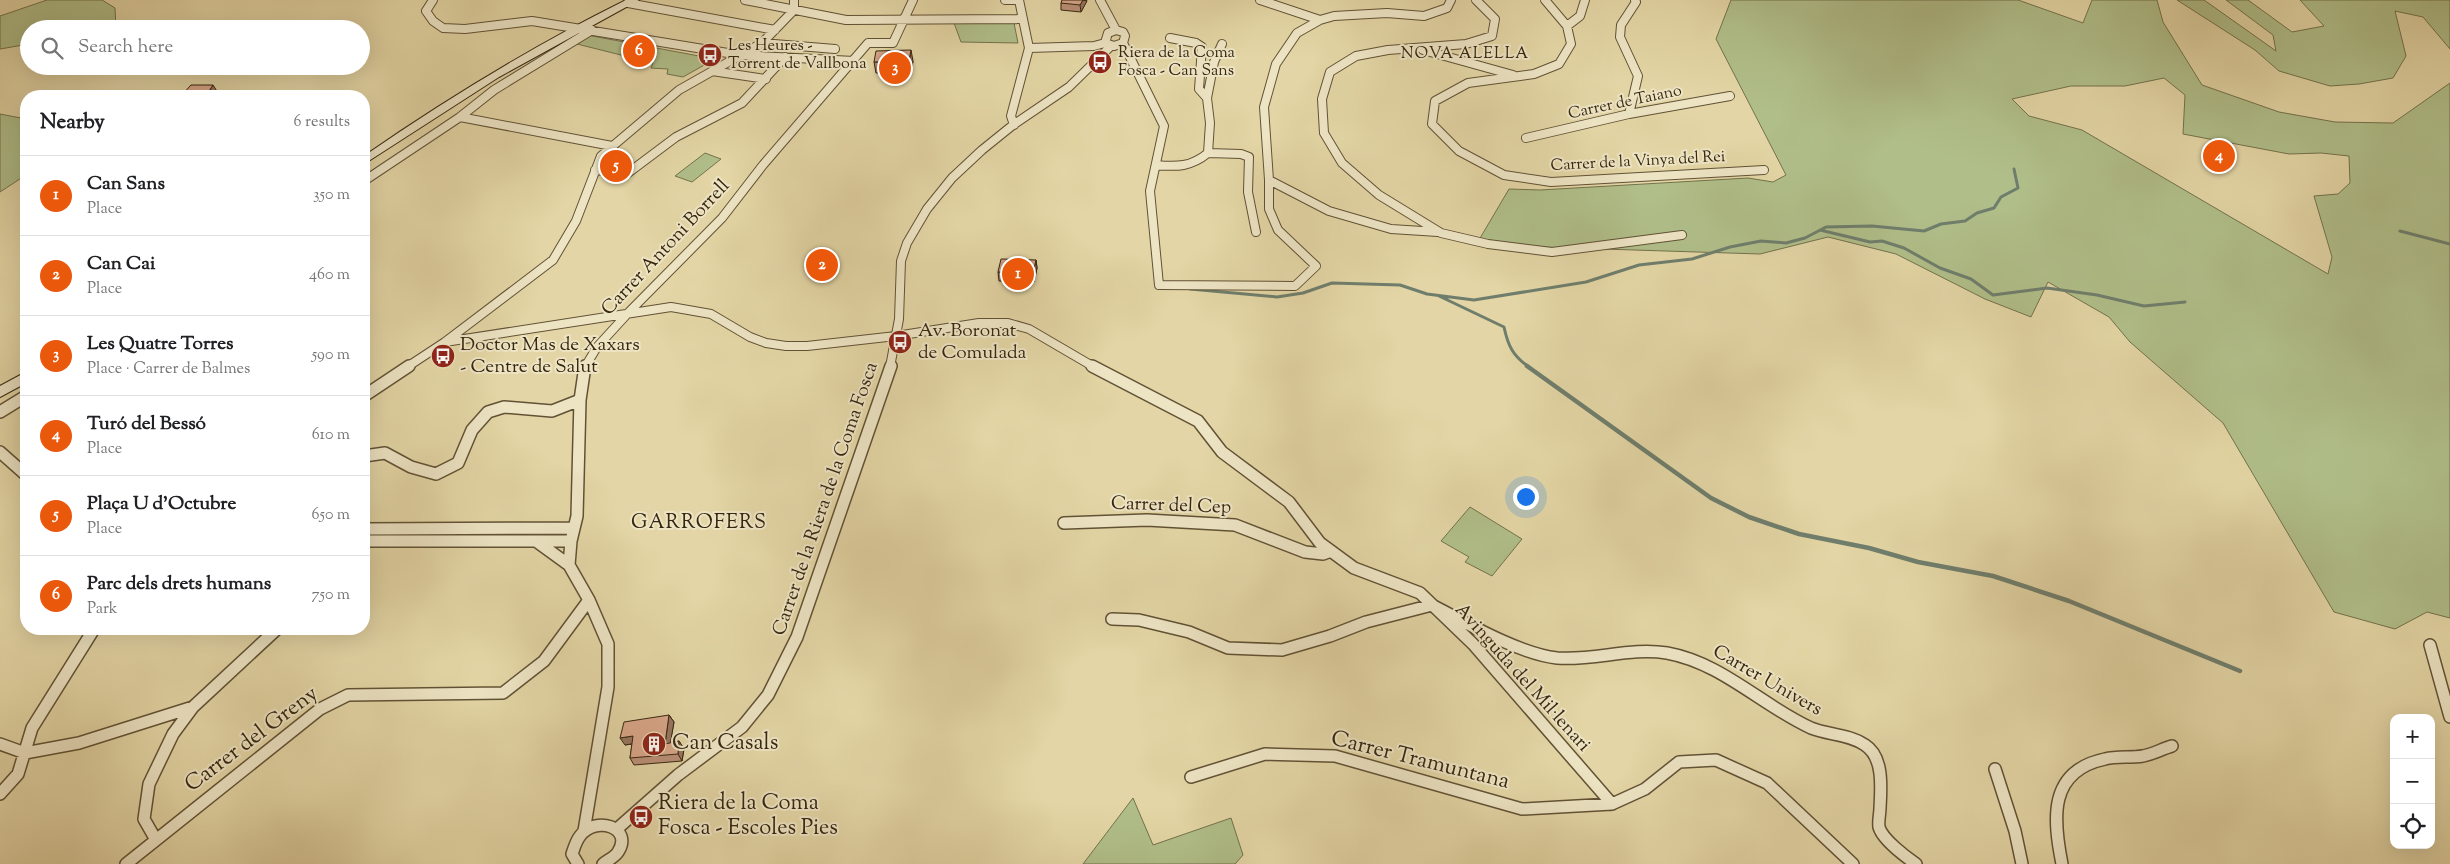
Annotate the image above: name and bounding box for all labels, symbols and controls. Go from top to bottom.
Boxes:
search box [20,20,370,75]
pin: 6 [623,32,655,70]
icon: search [38,34,66,62]
text: Search here [78,34,173,61]
place label: Les Heures - Torrent de Vallbona [728,35,867,76]
bus stop icon: Les Heures - Torrent de Vallbona [697,42,723,68]
place label: Riera de la Coma Fosca - Can Sans [1118,42,1236,83]
district label: NOVA ALELLA [1401,43,1529,66]
pin: 3 [879,49,911,87]
bus stop icon: Riera de la Coma Fosca - Can Sans [1087,49,1113,75]
street label: Carrer de Taiano [1566,80,1684,126]
text: Nearby [40,108,105,138]
text: 6 results [294,111,350,134]
pin: 4 [2203,137,2235,175]
street label: Carrer de la Vinya del Rei [1550,146,1726,178]
pin: 5 [600,147,632,185]
text: Can Sans [87,171,165,198]
street label: Carrer Antoni Borrell [595,174,737,322]
text: 1 [53,184,59,207]
text: 350 m [313,184,350,207]
text: Place [87,198,122,221]
pin: 2 [806,246,838,284]
text: Can Cai [87,251,155,278]
pin: 1 [1002,255,1034,293]
text: 2 [52,264,60,287]
text: 460 m [309,264,350,287]
text: Place [87,278,122,301]
place label: Av. Boronat de Comulada [918,318,1027,367]
bus stop icon: Av. Boronat de Comulada [887,329,913,355]
text: Les Quatre Torres [87,331,233,358]
place label: Doctor Mas de Xaxars - Centre de Salut [460,332,640,381]
bus stop icon: Doctor Mas de Xaxars - Centre de Salut [430,343,456,369]
text: 3 [53,344,59,367]
text: 590 m [312,344,350,367]
text: Place · Carrer de Balmes [87,358,250,381]
street label: Carrer de la Riera de la Coma Fosca [766,358,886,639]
text: Turó del Bessó [87,411,206,438]
text: 4 [52,424,60,447]
text: 610 m [312,424,350,447]
text: Place [87,438,122,461]
your location [1513,484,1539,510]
street label: Carrer del Cep [1110,490,1232,522]
text: Plaça U d'Octubre [87,491,236,518]
text: 5 [53,504,59,527]
text: 650 m [311,504,350,527]
district label: GARROFERS [631,509,767,538]
text: Place [87,518,122,541]
text: Parc dels drets humans [87,571,271,598]
text: 6 [52,584,60,607]
text: 750 m [311,584,350,607]
text: Park [87,598,118,621]
street label: Avinguda del Mil·lenari [1448,598,1596,758]
street label: Carrer Univers [1707,639,1827,723]
street label: Carrer del Greny [178,679,326,801]
map controls [2390,714,2435,849]
button: + [2390,714,2435,759]
street label: Carrer Tramuntana [1327,723,1513,799]
place label: Can Casals [672,728,778,760]
building icon: Can Casals [641,731,667,757]
button: − [2390,759,2435,804]
place label: Riera de la Coma Fosca - Escoles Pies [658,788,838,845]
bus stop icon: Riera de la Coma Fosca - Escoles Pies [628,804,654,830]
button: locate [2390,804,2435,849]

